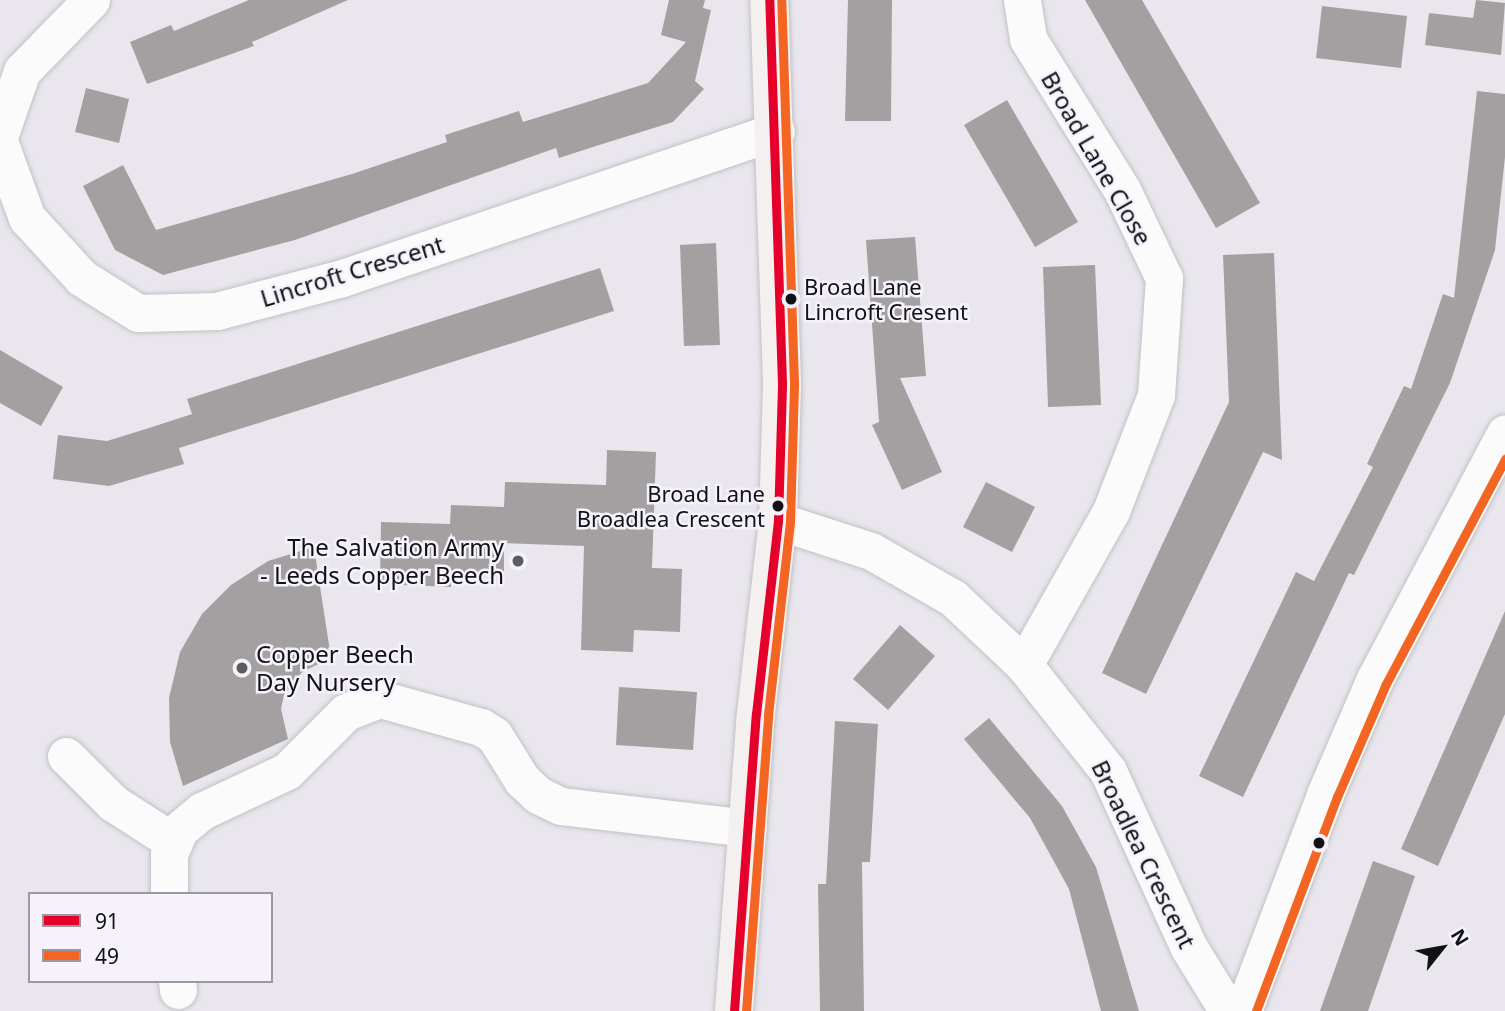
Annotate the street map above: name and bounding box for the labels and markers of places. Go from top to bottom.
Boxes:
place label: Broad Lane Lincroft Cresent [804,273,968,324]
marker: Broad Lane Lincroft Cresent [784,292,798,306]
place label: Broad Lane Broadlea Crescent [577,480,765,532]
marker: Broad Lane Broadlea Crescent [771,499,785,513]
place label: The Salvation Army - Leeds Copper Beech [260,533,504,589]
marker: The Salvation Army - Leeds Copper Beech [510,553,526,569]
place label: Copper Beech Day Nursery [256,640,414,696]
marker: Copper Beech Day Nursery [234,660,250,676]
unlabelled marker [1312,836,1326,850]

